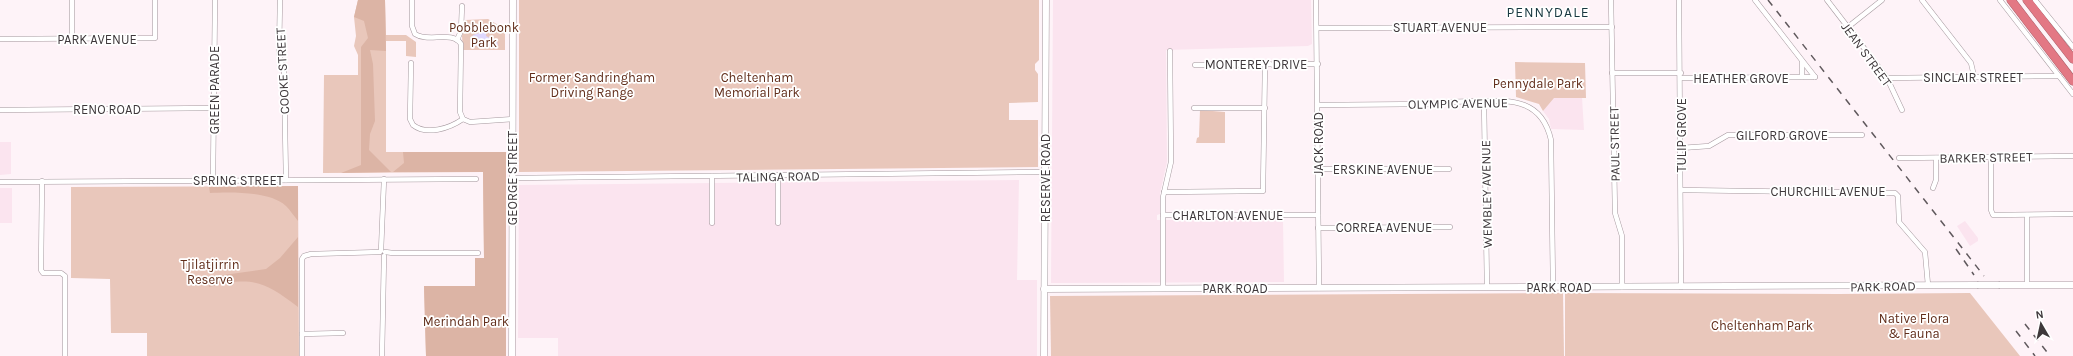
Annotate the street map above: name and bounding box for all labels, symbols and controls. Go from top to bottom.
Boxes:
district label: PENNYDALE [1506,4,1590,21]
street label: JEAN STREET [1838,19,1895,90]
park label: Pobblebonk Park [449,20,519,50]
street label: STUART AVENUE [1393,20,1487,35]
street label: COOKE STREET [273,27,292,115]
street label: PARK AVENUE [57,32,137,47]
street label: GREEN PARADE [207,46,222,134]
street label: MONTEREY DRIVE [1205,57,1307,72]
park label: Former Sandringham Driving Range [529,70,655,100]
park label: Cheltenham Memorial Park [714,70,800,100]
street label: SINCLAIR STREET [1923,70,2024,85]
street label: HEATHER GROVE [1693,71,1789,86]
park label: Pennydale Park [1493,76,1583,91]
street label: OLYMPIC AVENUE [1408,95,1508,112]
street label: TULIP GROVE [1674,98,1689,172]
street label: RENO ROAD [73,102,141,117]
street label: PAUL STREET [1606,106,1623,182]
street label: JACK ROAD [1311,112,1326,176]
street label: GILFORD GROVE [1736,128,1828,143]
street label: GEORGE STREET [505,130,520,225]
street label: RESERVE ROAD [1038,134,1053,222]
street label: WEMBLEY AVENUE [1478,140,1495,248]
street label: BARKER STREET [1939,149,2033,166]
street label: ERSKINE AVENUE [1333,162,1433,177]
street label: TALINGA ROAD [736,168,820,185]
street label: SPRING STREET [193,173,284,188]
street label: CHURCHILL AVENUE [1770,184,1886,199]
street label: CHARLTON AVENUE [1173,208,1283,223]
street label: CORREA AVENUE [1336,220,1432,235]
park label: Tjilatjirrin Reserve [180,257,240,287]
street label: PARK ROAD [1850,278,1916,295]
street label: PARK ROAD [1526,280,1592,295]
street label: PARK ROAD [1202,281,1268,296]
north arrow [2021,304,2061,344]
text: N [2035,308,2044,322]
park label: Native Flora & Fauna [1879,311,1949,341]
park label: Merindah Park [423,314,509,329]
park label: Cheltenham Park [1711,318,1813,333]

